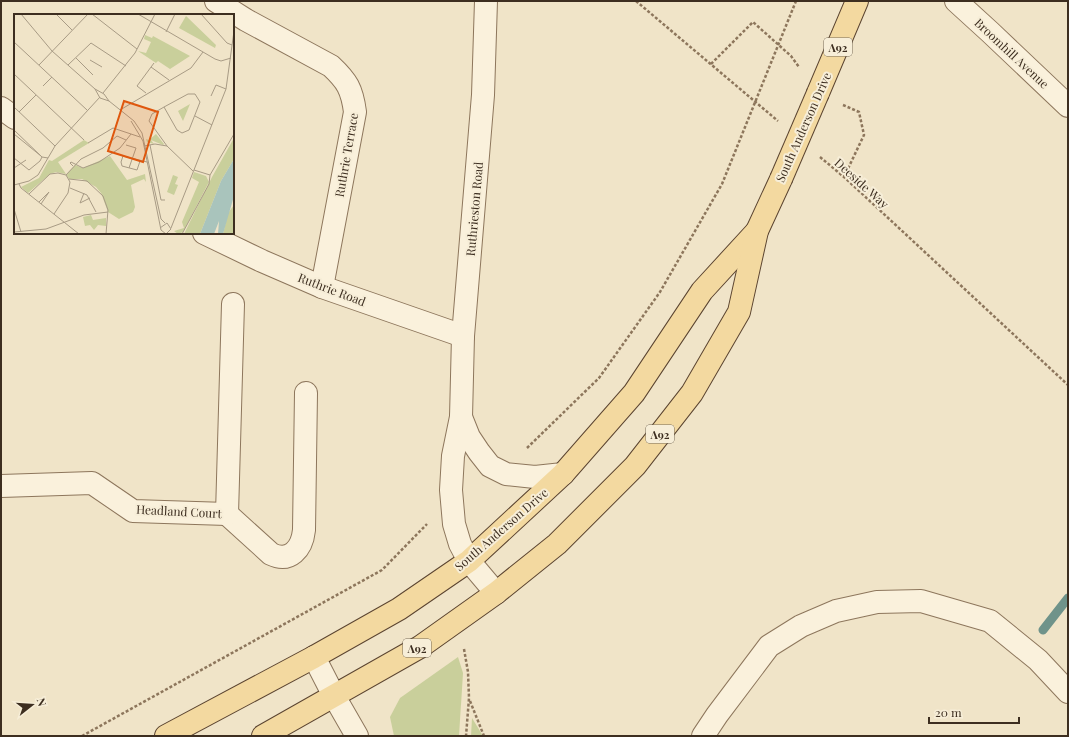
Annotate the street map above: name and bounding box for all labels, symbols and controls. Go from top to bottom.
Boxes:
inset map [14,14,234,234]
street label: Broomhill Avenue [971,14,1053,92]
road number: A92 [824,38,852,56]
street label: South Anderson Drive [772,70,834,184]
street label: Ruthrie Terrace [331,112,361,198]
street label: Deeside Way [832,154,892,212]
street label: Ruthrieston Road [462,161,486,257]
street label: Ruthrie Road [296,269,368,309]
road number: A92 [646,425,674,443]
street label: South Anderson Drive [451,484,551,574]
street label: Headland Court [136,501,223,521]
road number: A92 [403,639,431,657]
north arrow [12,685,52,725]
text: N [34,696,50,708]
scale bar [929,699,1019,725]
text: 20 m [935,704,962,720]

